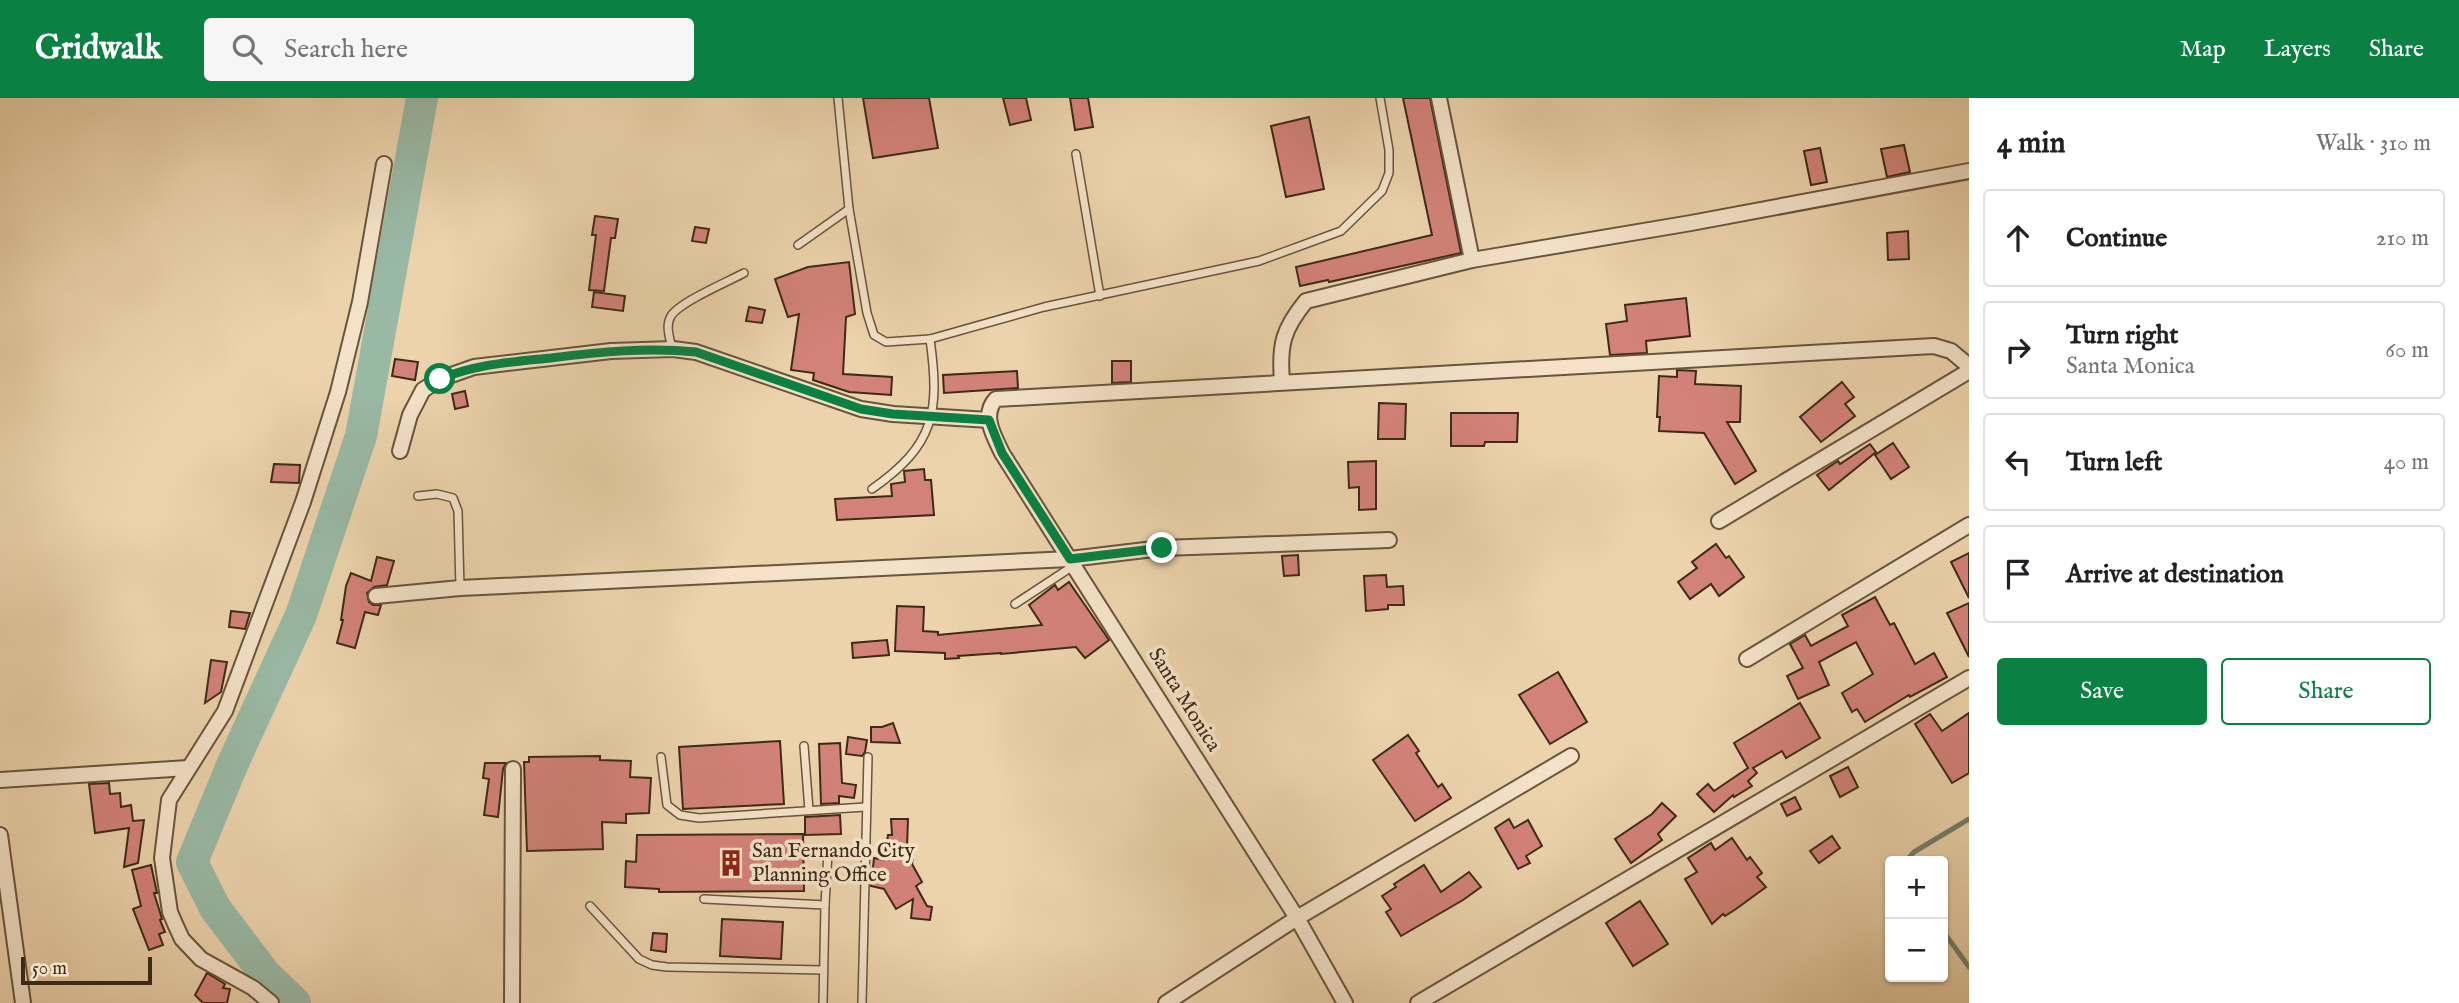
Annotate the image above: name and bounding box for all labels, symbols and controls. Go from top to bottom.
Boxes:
search box [204,18,694,81]
text: Gridwalk [35,28,162,70]
icon: search [228,30,266,68]
text: Search here [284,33,408,66]
text: Map [2180,34,2226,65]
text: Layers [2264,34,2331,65]
text: Share [2369,34,2424,65]
text: 4 min [1997,125,2065,163]
text: Walk · 310 m [2316,129,2431,158]
icon: ahead [1999,219,2037,257]
text: Continue [2066,222,2167,255]
text: 210 m [2376,224,2429,253]
text: Turn right [2066,319,2179,352]
icon: right [1999,331,2037,369]
text: 60 m [2385,336,2429,365]
text: Santa Monica [2066,352,2195,381]
route start [424,363,455,394]
icon: left [1999,443,2037,481]
text: Turn left [2066,446,2163,479]
text: 40 m [2384,448,2429,477]
route end [1146,532,1177,563]
icon: arrive [1999,555,2037,593]
text: Arrive at destination [2066,558,2284,591]
street label: Santa Monica [1141,643,1227,758]
button: Save [1997,658,2207,725]
button: Share [2221,658,2431,725]
place label: San Fernando City Planning Office [752,838,915,889]
building icon: San Fernando City Planning Office [716,848,746,878]
map controls [1885,856,1948,982]
button: + [1885,856,1948,919]
button: − [1885,919,1948,982]
scale bar [21,954,152,986]
text: 50 m [32,957,67,981]

